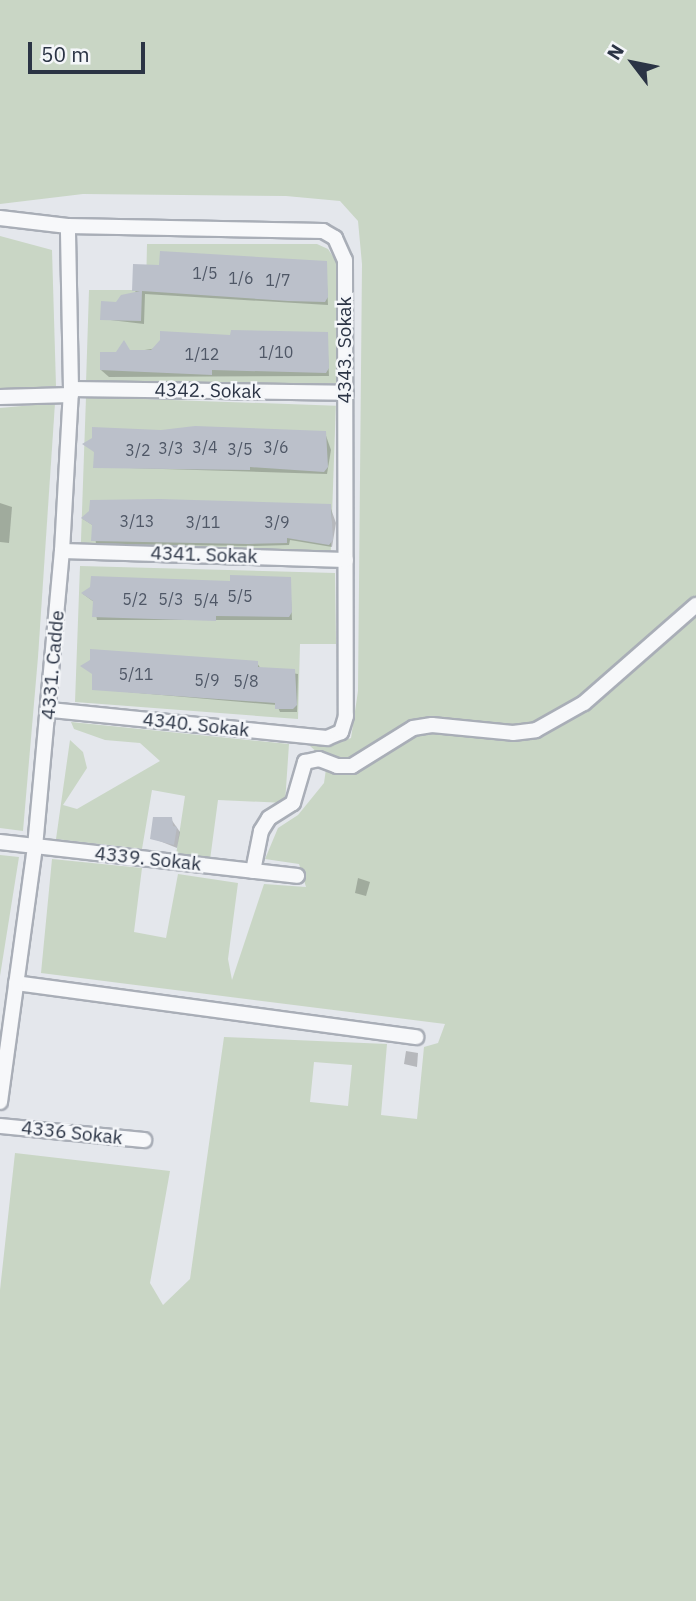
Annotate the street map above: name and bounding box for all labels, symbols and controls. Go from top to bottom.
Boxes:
scale bar [32,28,149,72]
north arrow [598,28,668,98]
text: 50 m [41,40,90,68]
text: N [601,40,629,64]
house number: 1/5 [192,263,218,283]
house number: 1/6 [228,268,254,288]
house number: 1/7 [265,270,291,290]
street label: 4343. Sokak [334,296,356,404]
house number: 1/10 [259,342,293,362]
house number: 1/12 [185,344,219,364]
street label: 4342. Sokak [154,379,262,403]
house number: 3/4 [192,437,218,457]
house number: 3/6 [263,437,289,457]
house number: 3/3 [158,438,184,458]
house number: 3/5 [227,439,253,459]
house number: 3/2 [125,440,151,460]
house number: 3/13 [120,511,154,531]
house number: 3/11 [186,512,220,532]
house number: 3/9 [264,512,290,532]
street label: 4341. Sokak [150,542,258,568]
house number: 5/5 [227,586,253,606]
house number: 5/2 [122,589,148,609]
house number: 5/3 [158,589,184,609]
house number: 5/4 [193,590,219,610]
street label: 4331. Cadde [37,609,69,721]
house number: 5/11 [119,664,153,684]
house number: 5/9 [194,670,220,690]
house number: 5/8 [233,671,259,691]
street label: 4340. Sokak [142,708,250,742]
street label: 4339. Sokak [94,842,202,876]
street label: 4336 Sokak [20,1116,124,1150]

